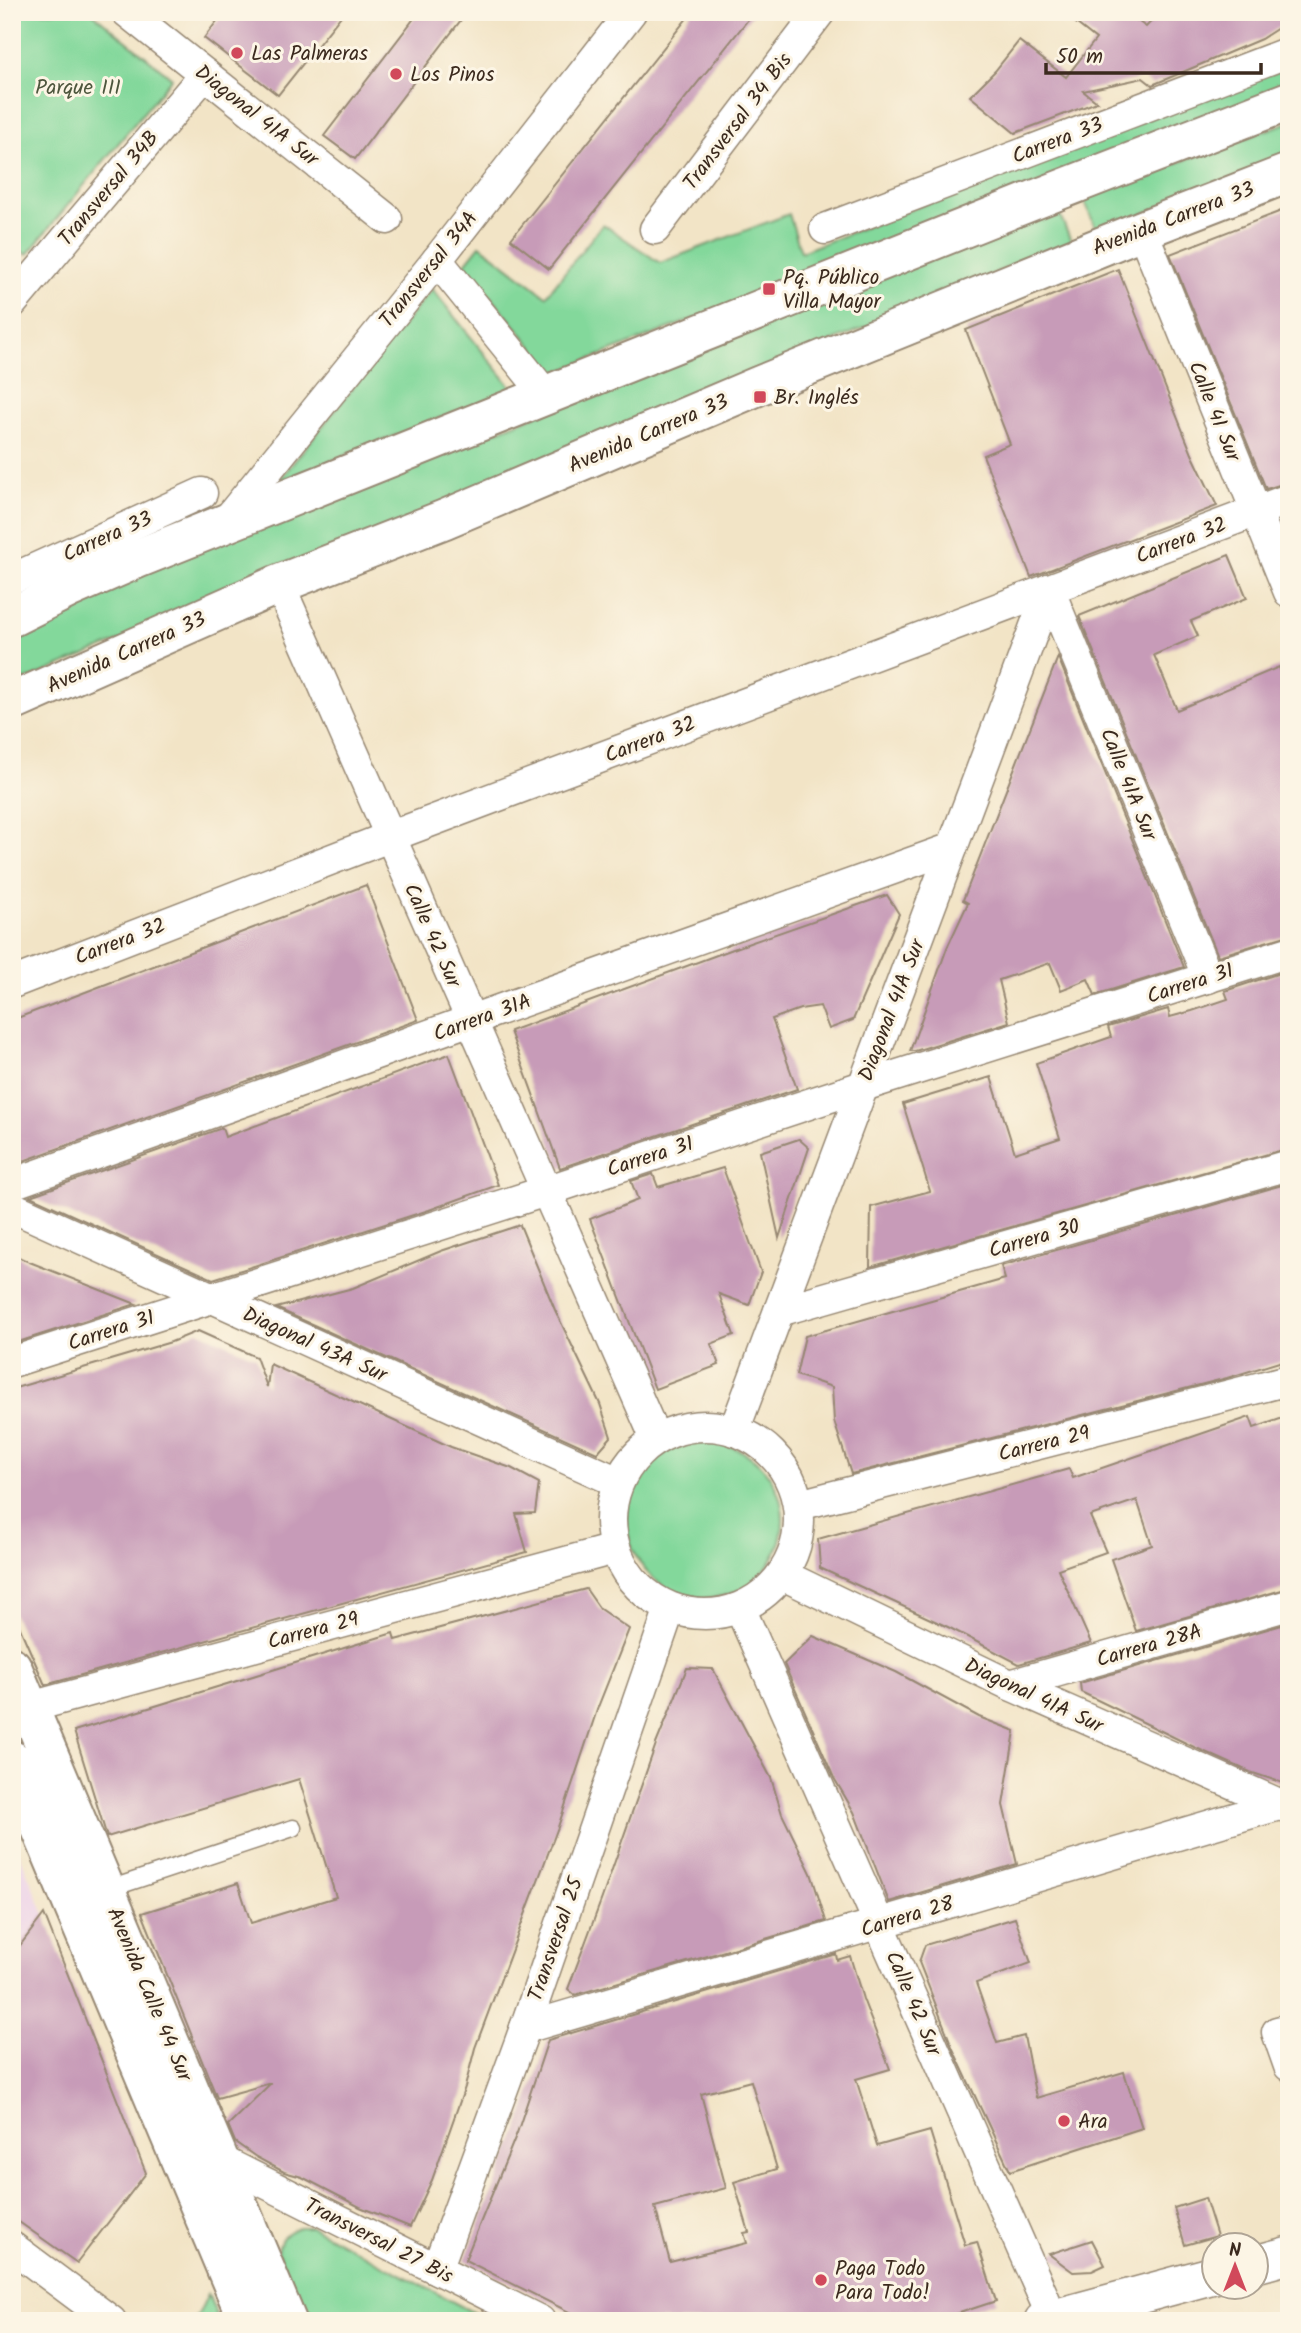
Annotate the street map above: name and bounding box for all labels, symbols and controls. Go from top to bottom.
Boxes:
scale bar [1046,32,1261,76]
place label: Las Palmeras [251,38,368,71]
text: 50 m [1056,41,1103,74]
marker: Las Palmeras [229,45,245,61]
street label: Transversal 34 Bis [675,46,801,198]
street label: Diagonal 41A Sur [187,57,326,176]
place label: Los Pinos [410,59,494,92]
marker: Los Pinos [388,66,404,82]
park label: Parque III [35,72,121,105]
street label: Carrera 33 [1007,109,1108,174]
street label: Transversal 34B [51,124,168,254]
street label: Avenida Carrera 33 [1088,173,1259,265]
street label: Transversal 34A [372,204,487,336]
place label: Pq. Público Villa Mayor [783,262,882,319]
marker: Pq. Público Villa Mayor [761,281,777,297]
street label: Calle 41 Sur [1179,357,1249,468]
place label: Br. Inglés [774,382,859,415]
street label: Avenida Carrera 33 [563,386,734,483]
marker: Br. Inglés [752,389,768,405]
street label: Carrera 33 [58,503,158,572]
street label: Carrera 32 [1131,509,1232,574]
street label: Avenida Carrera 33 [42,604,211,703]
street label: Carrera 32 [600,708,701,773]
street label: Calle 41A Sur [1090,724,1165,846]
street label: Calle 42 Sur [394,878,470,994]
street label: Carrera 32 [70,910,171,975]
street label: Diagonal 41A Sur [850,934,935,1086]
street label: Carrera 31 [1143,955,1238,1014]
street label: Carrera 31A [429,985,536,1051]
street label: Carrera 31 [603,1128,698,1187]
street label: Carrera 30 [985,1211,1084,1268]
street label: Diagonal 43A Sur [237,1299,393,1392]
street label: Carrera 31 [64,1302,159,1361]
street label: Carrera 29 [995,1417,1094,1472]
street label: Carrera 29 [264,1603,363,1659]
street label: Carrera 28A [1093,1616,1206,1677]
street label: Diagonal 41A Sur [958,1650,1109,1743]
street label: Transversal 25 [520,1871,594,2006]
street label: Carrera 28 [857,1888,958,1947]
street label: Avenida Calle 44 Sur [97,1902,201,2088]
street label: Calle 42 Sur [876,1946,950,2062]
place label: Ara [1078,2106,1108,2139]
marker: Ara [1056,2113,1072,2129]
street label: Transversal 27 Bis [298,2190,459,2293]
north arrow [1200,2232,1270,2302]
text: N [1229,2236,1241,2266]
place label: Paga Todo Para Todo! [835,2253,930,2310]
marker: Paga Todo Para Todo! [813,2272,829,2288]

